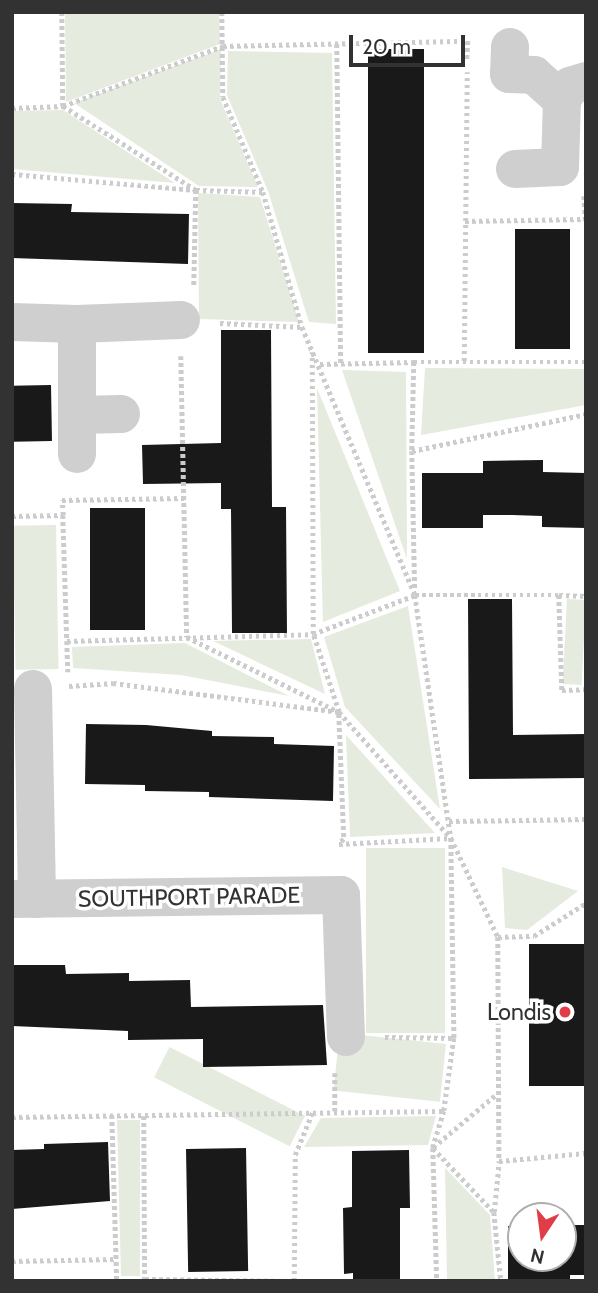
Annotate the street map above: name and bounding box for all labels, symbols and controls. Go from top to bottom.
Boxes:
scale bar [353,21,468,65]
text: 20 m [362,34,411,59]
street label: SOUTHPORT PARADE [78,881,300,913]
place label: Londis [487,998,551,1026]
marker: Londis [557,1004,573,1020]
north arrow [507,1202,577,1272]
text: N [528,1243,547,1269]

